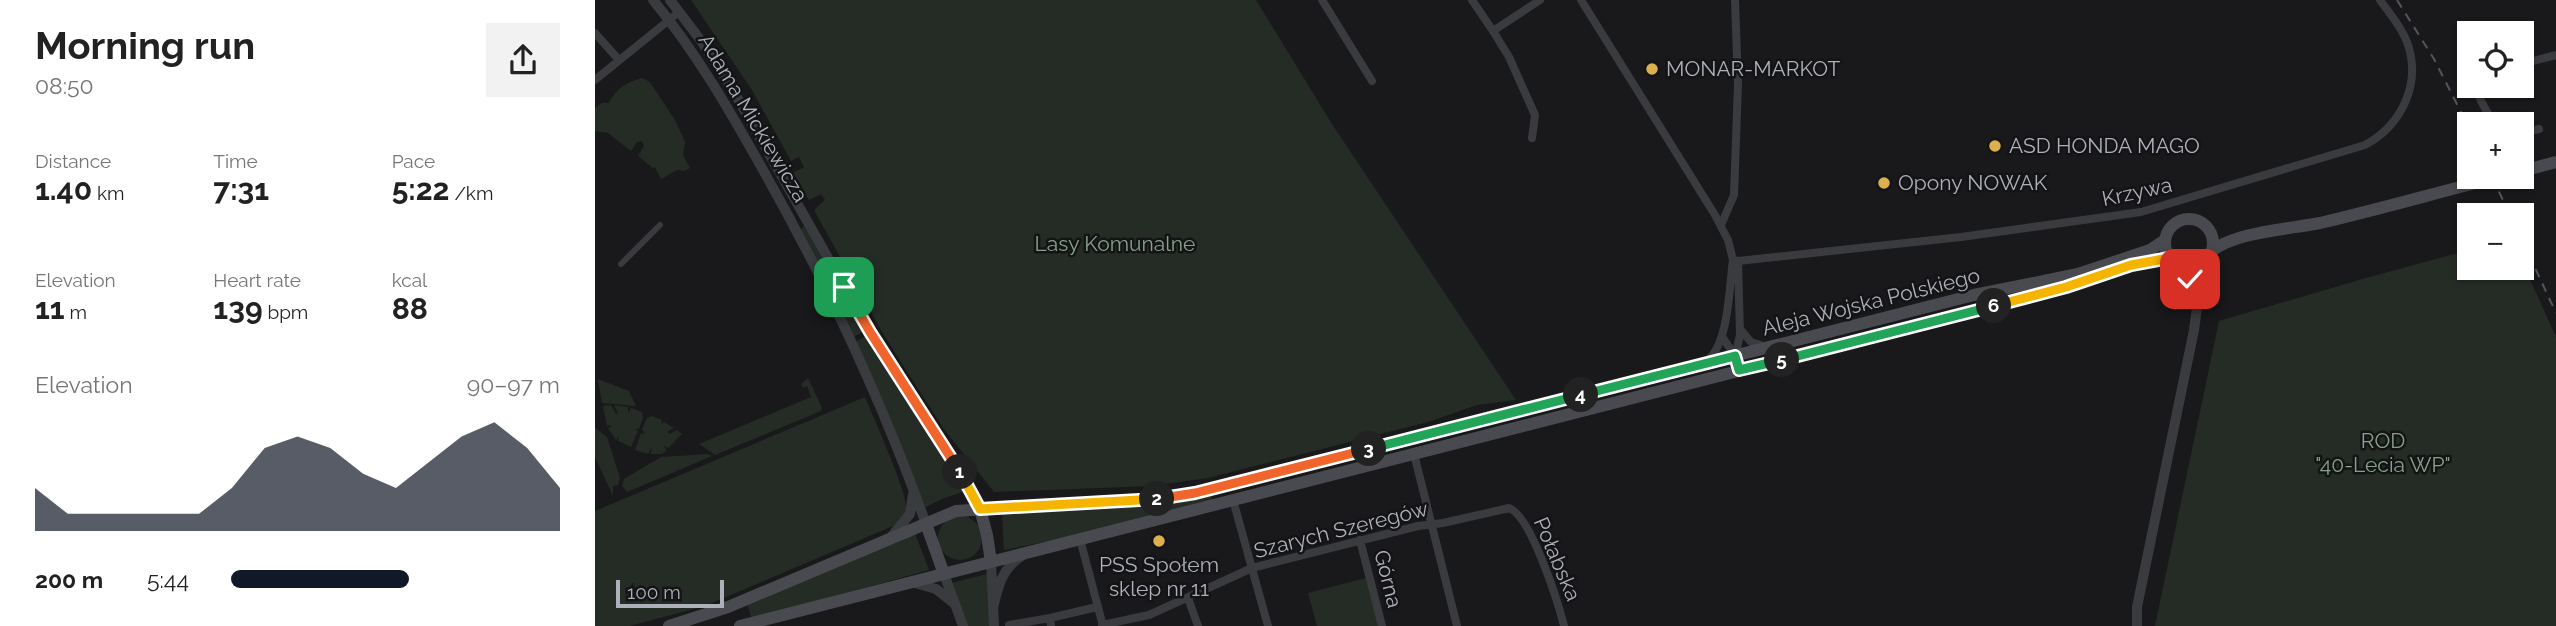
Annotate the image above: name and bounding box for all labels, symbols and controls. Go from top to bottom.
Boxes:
map controls [2457,21,2534,280]
button: locate [2457,21,2534,98]
text: Morning run [35,23,255,68]
button: share [486,23,560,97]
street label: Adama Mickiewicza [693,29,814,206]
place label: MONAR-MARKOT [1666,56,1840,81]
marker: MONAR-MARKOT [1644,61,1660,77]
text: 08:50 [35,72,94,99]
button: + [2457,112,2534,189]
place label: ASD HONDA MAGO [2009,133,2200,158]
marker: ASD HONDA MAGO [1987,138,2003,154]
text: Distance [35,150,111,172]
text: Time [213,150,258,172]
text: Pace [392,150,435,172]
place label: Opony NOWAK [1898,170,2048,195]
text: 1.40 [35,172,92,207]
text: 7:31 [213,172,269,207]
text: 5:22 [392,172,450,207]
street label: Krzywa [2100,172,2174,211]
marker: Opony NOWAK [1876,175,1892,191]
text: km [92,182,125,204]
text: /km [450,182,493,204]
button: − [2457,203,2534,280]
park label: Lasy Komunalne [1035,231,1195,256]
pin [2160,249,2220,309]
pin [814,257,874,317]
icon: check [2171,260,2209,298]
street label: Aleja Wojska Polskiego [1759,262,1982,341]
icon: arrive [825,268,863,306]
text: Elevation [35,269,116,291]
text: Heart rate [213,269,301,291]
text: kcal [392,269,427,291]
pin: 6 [1977,288,2011,324]
text: 11 [35,291,65,326]
text: 139 [213,291,263,326]
text: 88 [392,291,428,326]
text: 6 [1988,294,1999,316]
text: m [65,301,87,323]
text: bpm [263,301,308,323]
pin: 5 [1765,342,1799,378]
text: 5 [1776,348,1787,370]
text: Elevation [35,371,133,398]
text: 90–97 m [467,371,560,398]
pin: 4 [1563,378,1599,412]
text: 4 [1575,383,1586,405]
park label: ROD "40-Lecia WP" [2315,428,2451,477]
pin: 3 [1351,432,1387,466]
text: 3 [1363,437,1374,459]
pin: 1 [943,454,977,490]
text: 1 [955,460,964,482]
pin: 2 [1139,482,1175,516]
text: 2 [1151,487,1162,509]
street label: Szarych Szeregów [1251,496,1431,563]
street label: Połabska [1529,513,1586,604]
marker: PSS Społem sklep nr 11 [1151,533,1167,549]
street label: Górna [1369,547,1408,610]
place label: PSS Społem sklep nr 11 [1099,552,1219,601]
text: 200 m [35,566,103,593]
text: 5:44 [147,566,189,593]
scale bar [616,577,725,609]
text: 100 m [627,581,681,603]

